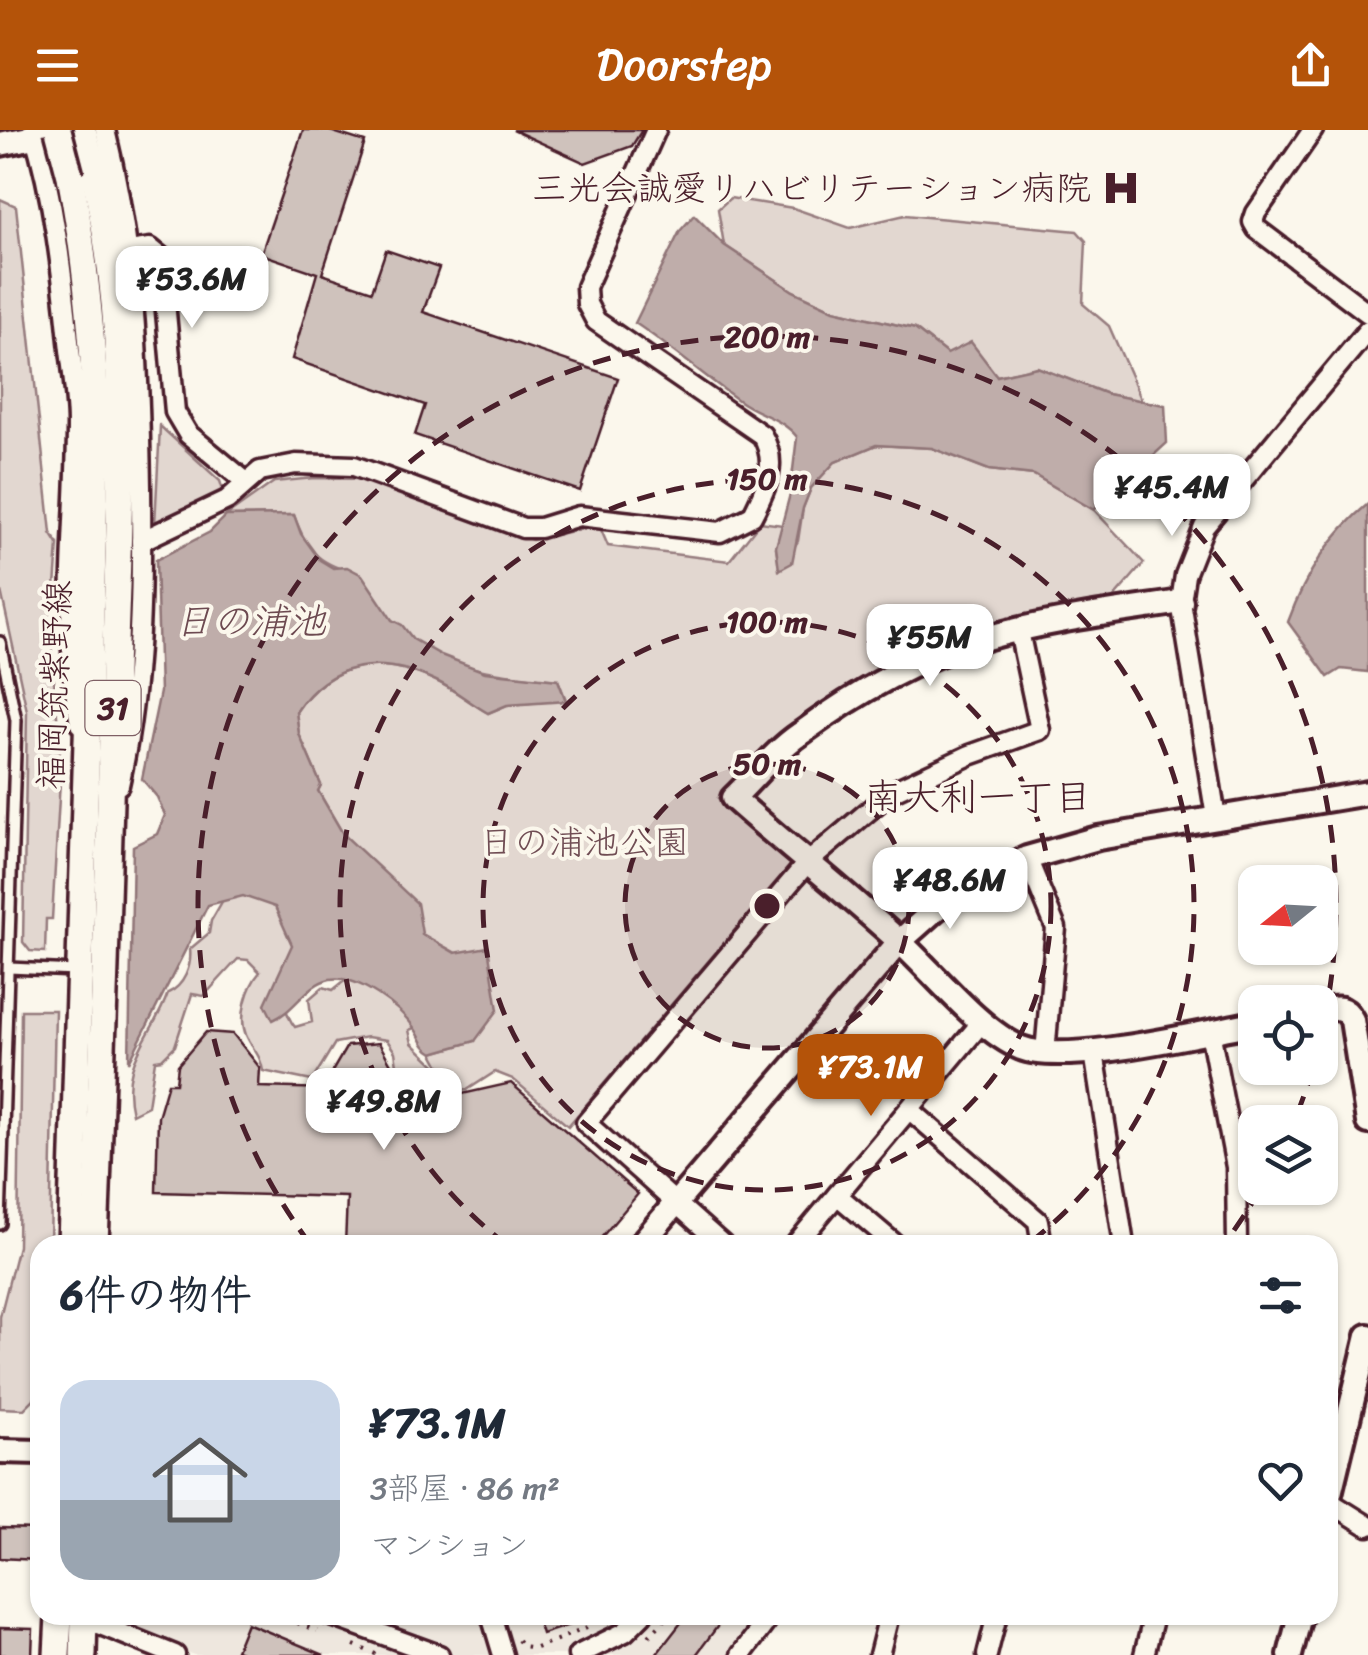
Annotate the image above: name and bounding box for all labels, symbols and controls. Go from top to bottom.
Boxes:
text: Doorstep [596,25,772,105]
icon: menu [30,38,85,93]
icon: share [1283,38,1338,93]
place label: 三光会誠愛リハビリテーション病院 [532,157,1091,219]
hospital icon: 三光会誠愛リハビリテーション病院 [1100,167,1142,209]
pin: ¥53.6M [111,246,273,331]
text: ¥53.6M [138,250,246,307]
text: 200 m [724,310,810,364]
text: 150 m [727,452,808,506]
pin: ¥45.4M [1091,454,1253,539]
text: ¥45.4M [1115,458,1229,515]
street label: 福岡筑紫野線 [19,579,89,791]
water label: 日の浦池 [174,588,327,655]
text: 100 m [726,595,808,649]
pin: ¥55M [871,604,989,689]
text: ¥55M [889,608,971,665]
road number: 31 [86,681,140,735]
text: 50 m [733,737,801,791]
district label: 南大利一丁目 [864,764,1092,831]
park label: 日の浦池公園 [479,811,689,873]
pin: ¥48.6M [869,847,1031,932]
text: ¥48.6M [894,851,1006,908]
north arrow [1238,865,1338,965]
map controls [1238,865,1338,1205]
centre of rings [749,888,785,924]
button: locate [1238,985,1338,1085]
pin: ¥73.1M [790,1034,952,1119]
text: ¥73.1M [819,1038,923,1095]
pin: ¥49.8M [303,1068,465,1153]
text: ¥49.8M [328,1072,440,1129]
button: layers [1238,1105,1338,1205]
text: 6件の物件 [60,1258,252,1332]
icon: filters [1253,1268,1308,1323]
text: ¥73.1M [370,1386,505,1460]
icon: home [140,1420,260,1540]
icon: heart [1253,1453,1308,1508]
text: 3部屋 · 86 m² [370,1460,560,1517]
text: マンション [370,1517,529,1574]

